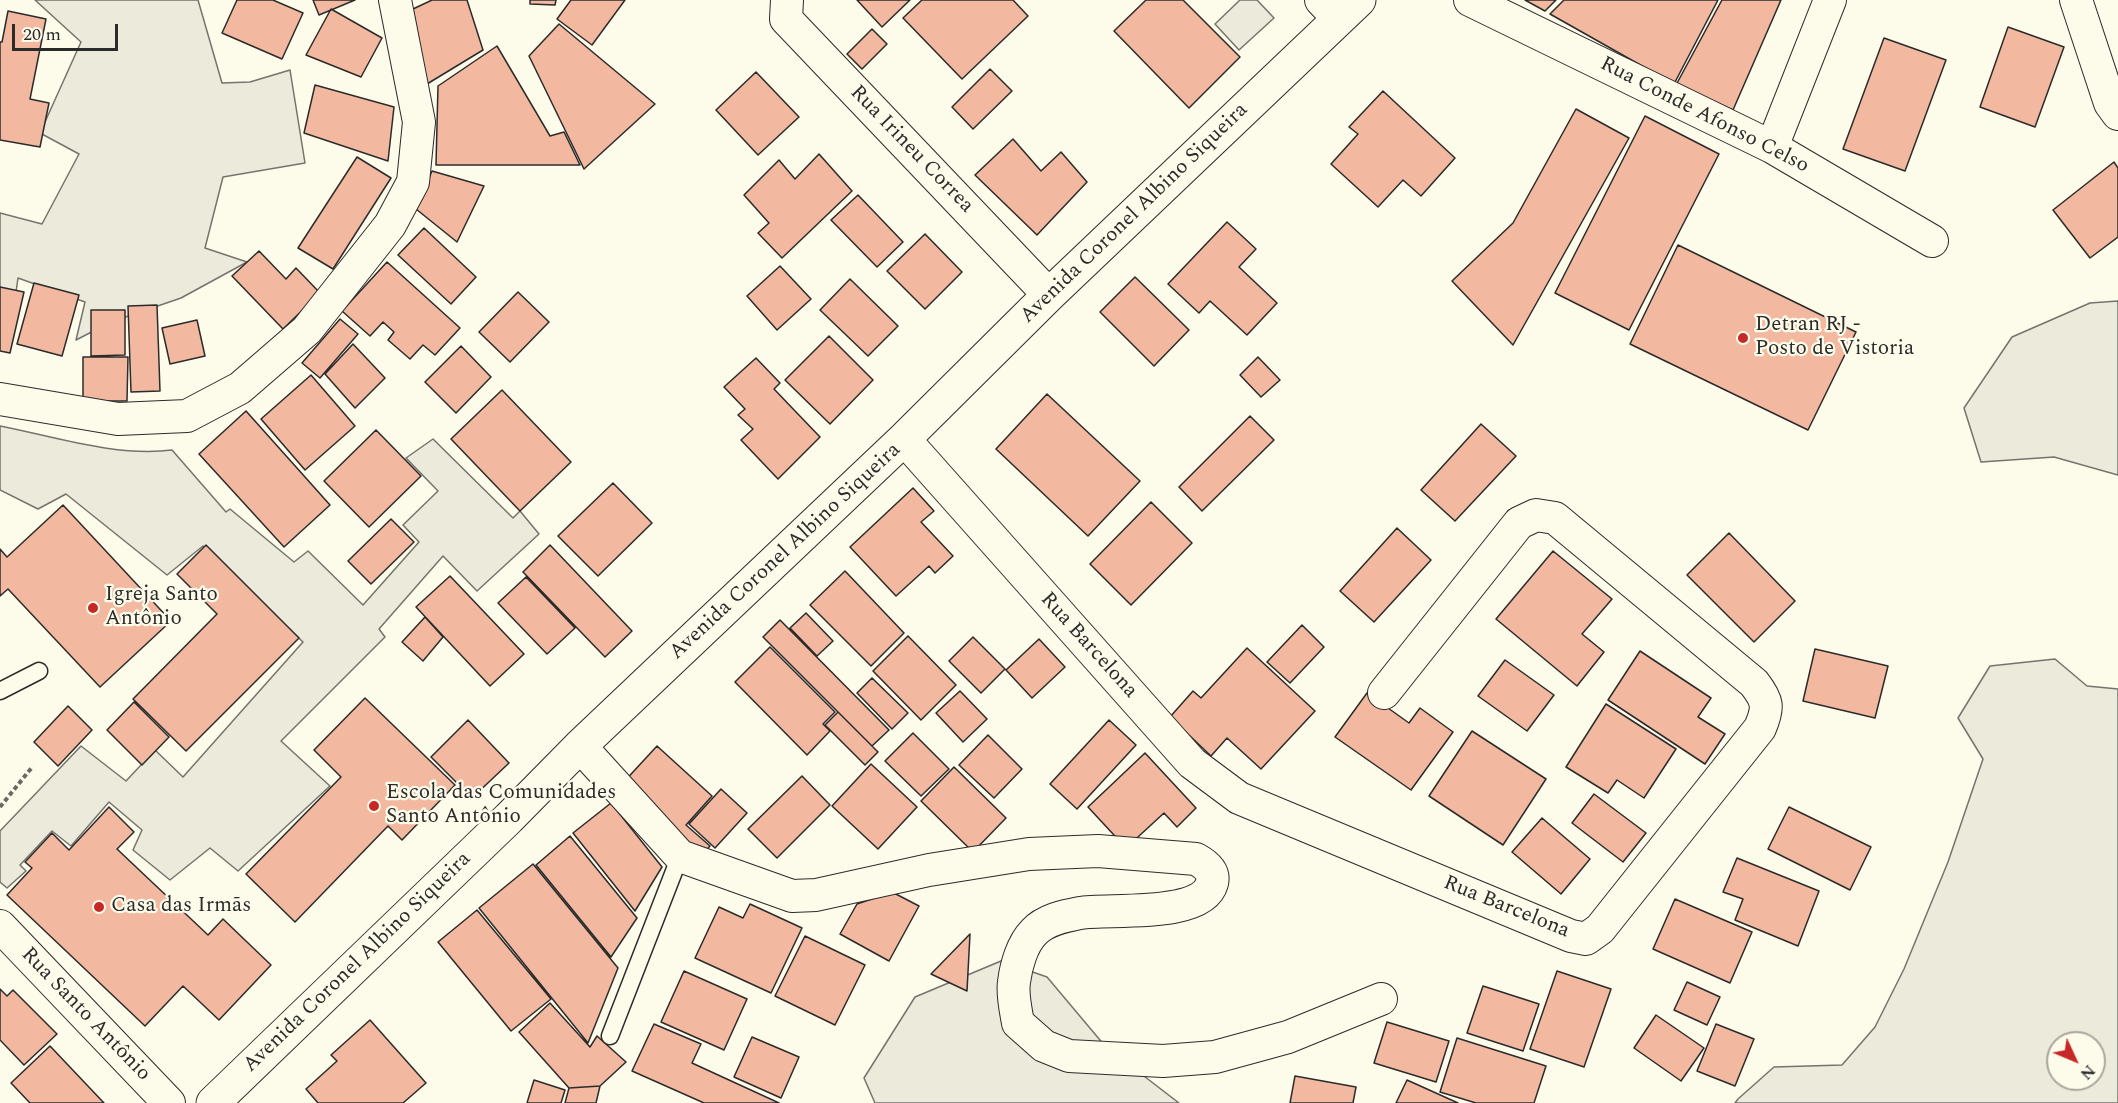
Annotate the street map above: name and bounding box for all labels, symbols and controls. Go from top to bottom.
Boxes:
scale bar [15,12,122,50]
text: 20 m [23,21,61,48]
street label: Rua Conde Afonso Celso [1595,52,1813,180]
street label: Rua Irineu Correa [844,81,978,219]
street label: Avenida Coronel Albino Siqueira [1016,98,1254,330]
place label: Detran RJ - Posto de Vistoria [1755,313,1914,363]
marker: Detran RJ - Posto de Vistoria [1736,331,1750,345]
street label: Avenida Coronel Albino Siqueira [665,438,907,666]
place label: Igreja Santo Antônio [105,583,218,633]
street label: Rua Barcelona [1034,588,1142,704]
marker: Igreja Santo Antônio [86,601,100,615]
place label: Escola das Comunidades Santo Antônio [386,781,616,831]
marker: Escola das Comunidades Santo Antônio [367,799,381,813]
street label: Avenida Coronel Albino Siqueira [239,847,477,1079]
street label: Rua Barcelona [1439,871,1573,945]
place label: Casa das Irmãs [111,894,251,920]
marker: Casa das Irmãs [92,900,106,914]
street label: Rua Santo Antônio [15,943,155,1087]
north arrow [2046,1031,2106,1091]
text: N [2074,1059,2101,1085]

